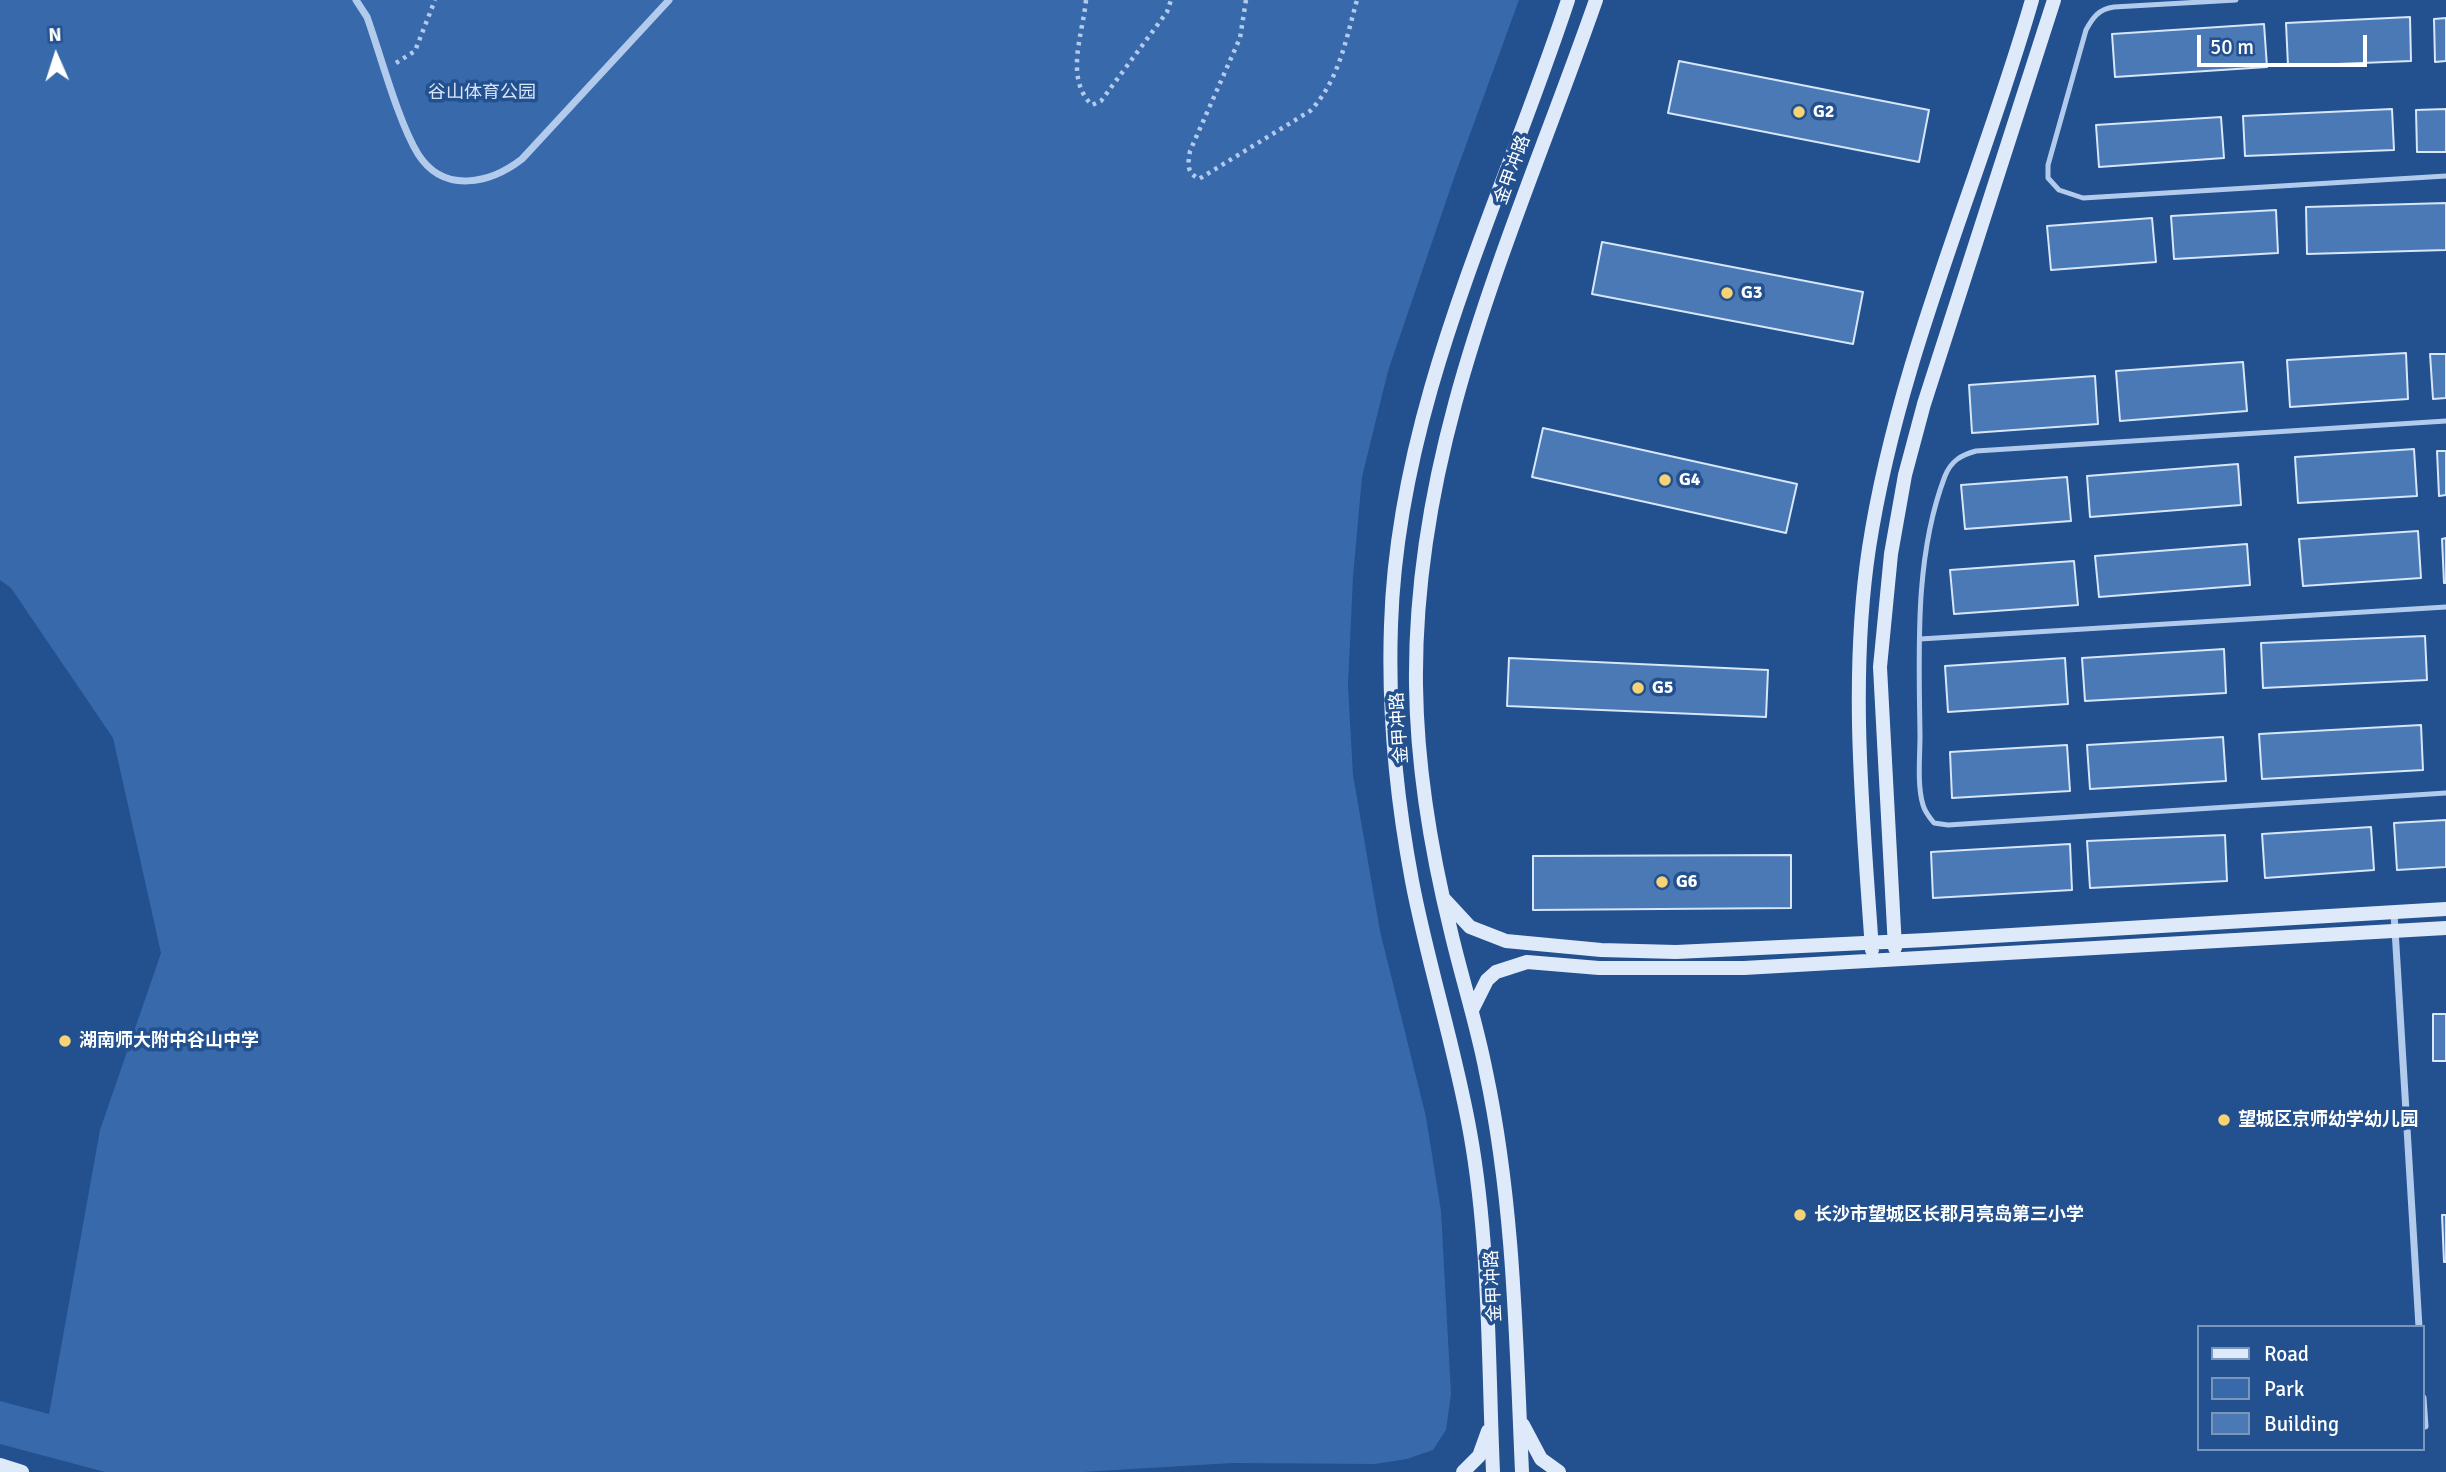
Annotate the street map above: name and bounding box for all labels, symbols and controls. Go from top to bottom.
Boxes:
north arrow [21,21,91,91]
scale bar [2201,21,2371,65]
text: N [48,23,62,47]
text: 50 m [2210,34,2254,60]
park label: 谷山体育公园 [428,82,536,104]
place label: G2 [1813,101,1835,123]
marker: G2 [1791,104,1807,120]
street label: 金甲冲路 [1491,132,1535,208]
place label: G3 [1741,282,1763,304]
marker: G3 [1719,285,1735,301]
place label: G4 [1679,469,1701,491]
marker: G4 [1657,472,1673,488]
place label: G5 [1652,677,1674,699]
marker: G5 [1630,680,1646,696]
street label: 金甲冲路 [1387,691,1413,765]
place label: G6 [1676,871,1698,893]
marker: G6 [1654,874,1670,890]
place label: 湖南师大附中谷山中学 [79,1030,259,1052]
marker: 湖南师大附中谷山中学 [57,1033,73,1049]
place label: 望城区京师幼学幼儿园 [2238,1109,2418,1131]
marker: 望城区京师幼学幼儿园 [2216,1112,2232,1128]
place label: 长沙市望城区长郡月亮岛第三小学 [1814,1204,2084,1226]
marker: 长沙市望城区长郡月亮岛第三小学 [1792,1207,1808,1223]
street label: 金甲冲路 [1481,1249,1507,1323]
legend [2198,1325,2425,1451]
text: Road [2264,1341,2309,1367]
text: Park [2264,1376,2304,1402]
text: Building [2264,1411,2339,1437]

